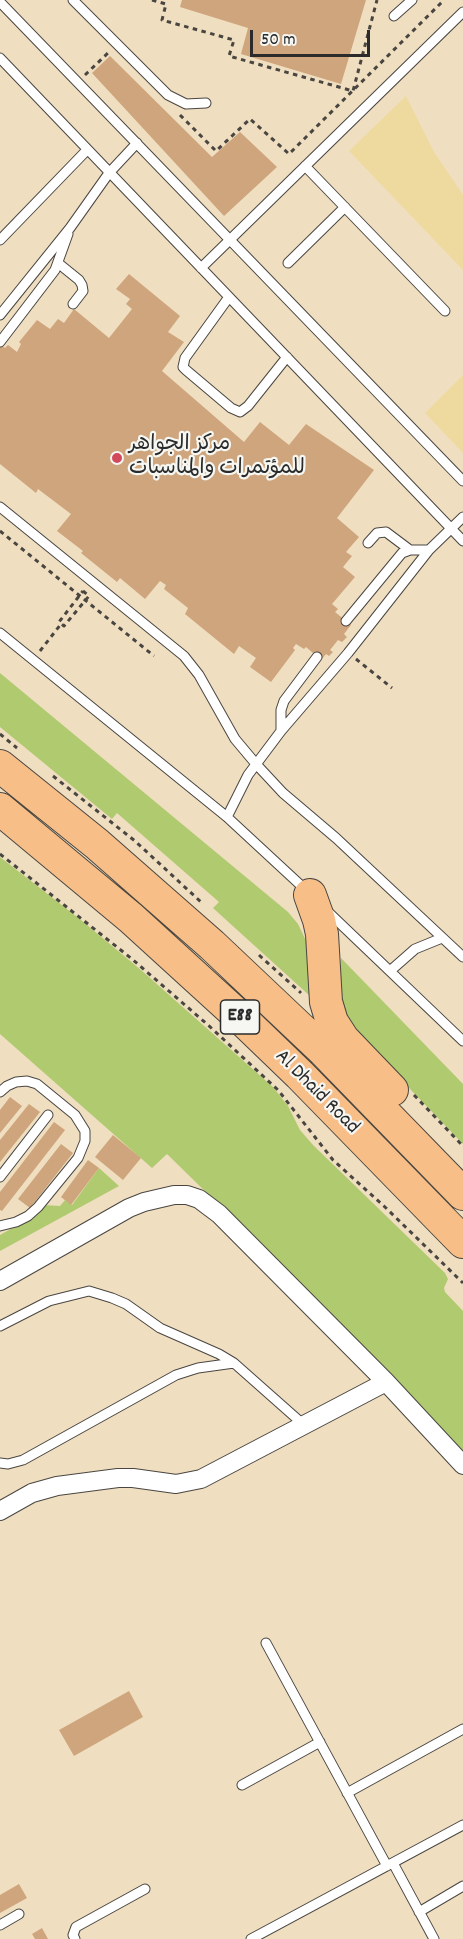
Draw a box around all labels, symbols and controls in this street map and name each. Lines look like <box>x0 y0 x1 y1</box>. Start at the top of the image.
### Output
scale bar <box>253 18 373 56</box>
text: 50 m <box>261 28 296 53</box>
place label: مركز الجواهر للمؤتمرات والمناسبات <box>129 433 305 483</box>
marker: مركز الجواهر للمؤتمرات والمناسبات <box>110 451 124 465</box>
road number: E88 <box>220 1000 260 1034</box>
street label: Al Dhaid Road <box>268 1045 364 1141</box>

